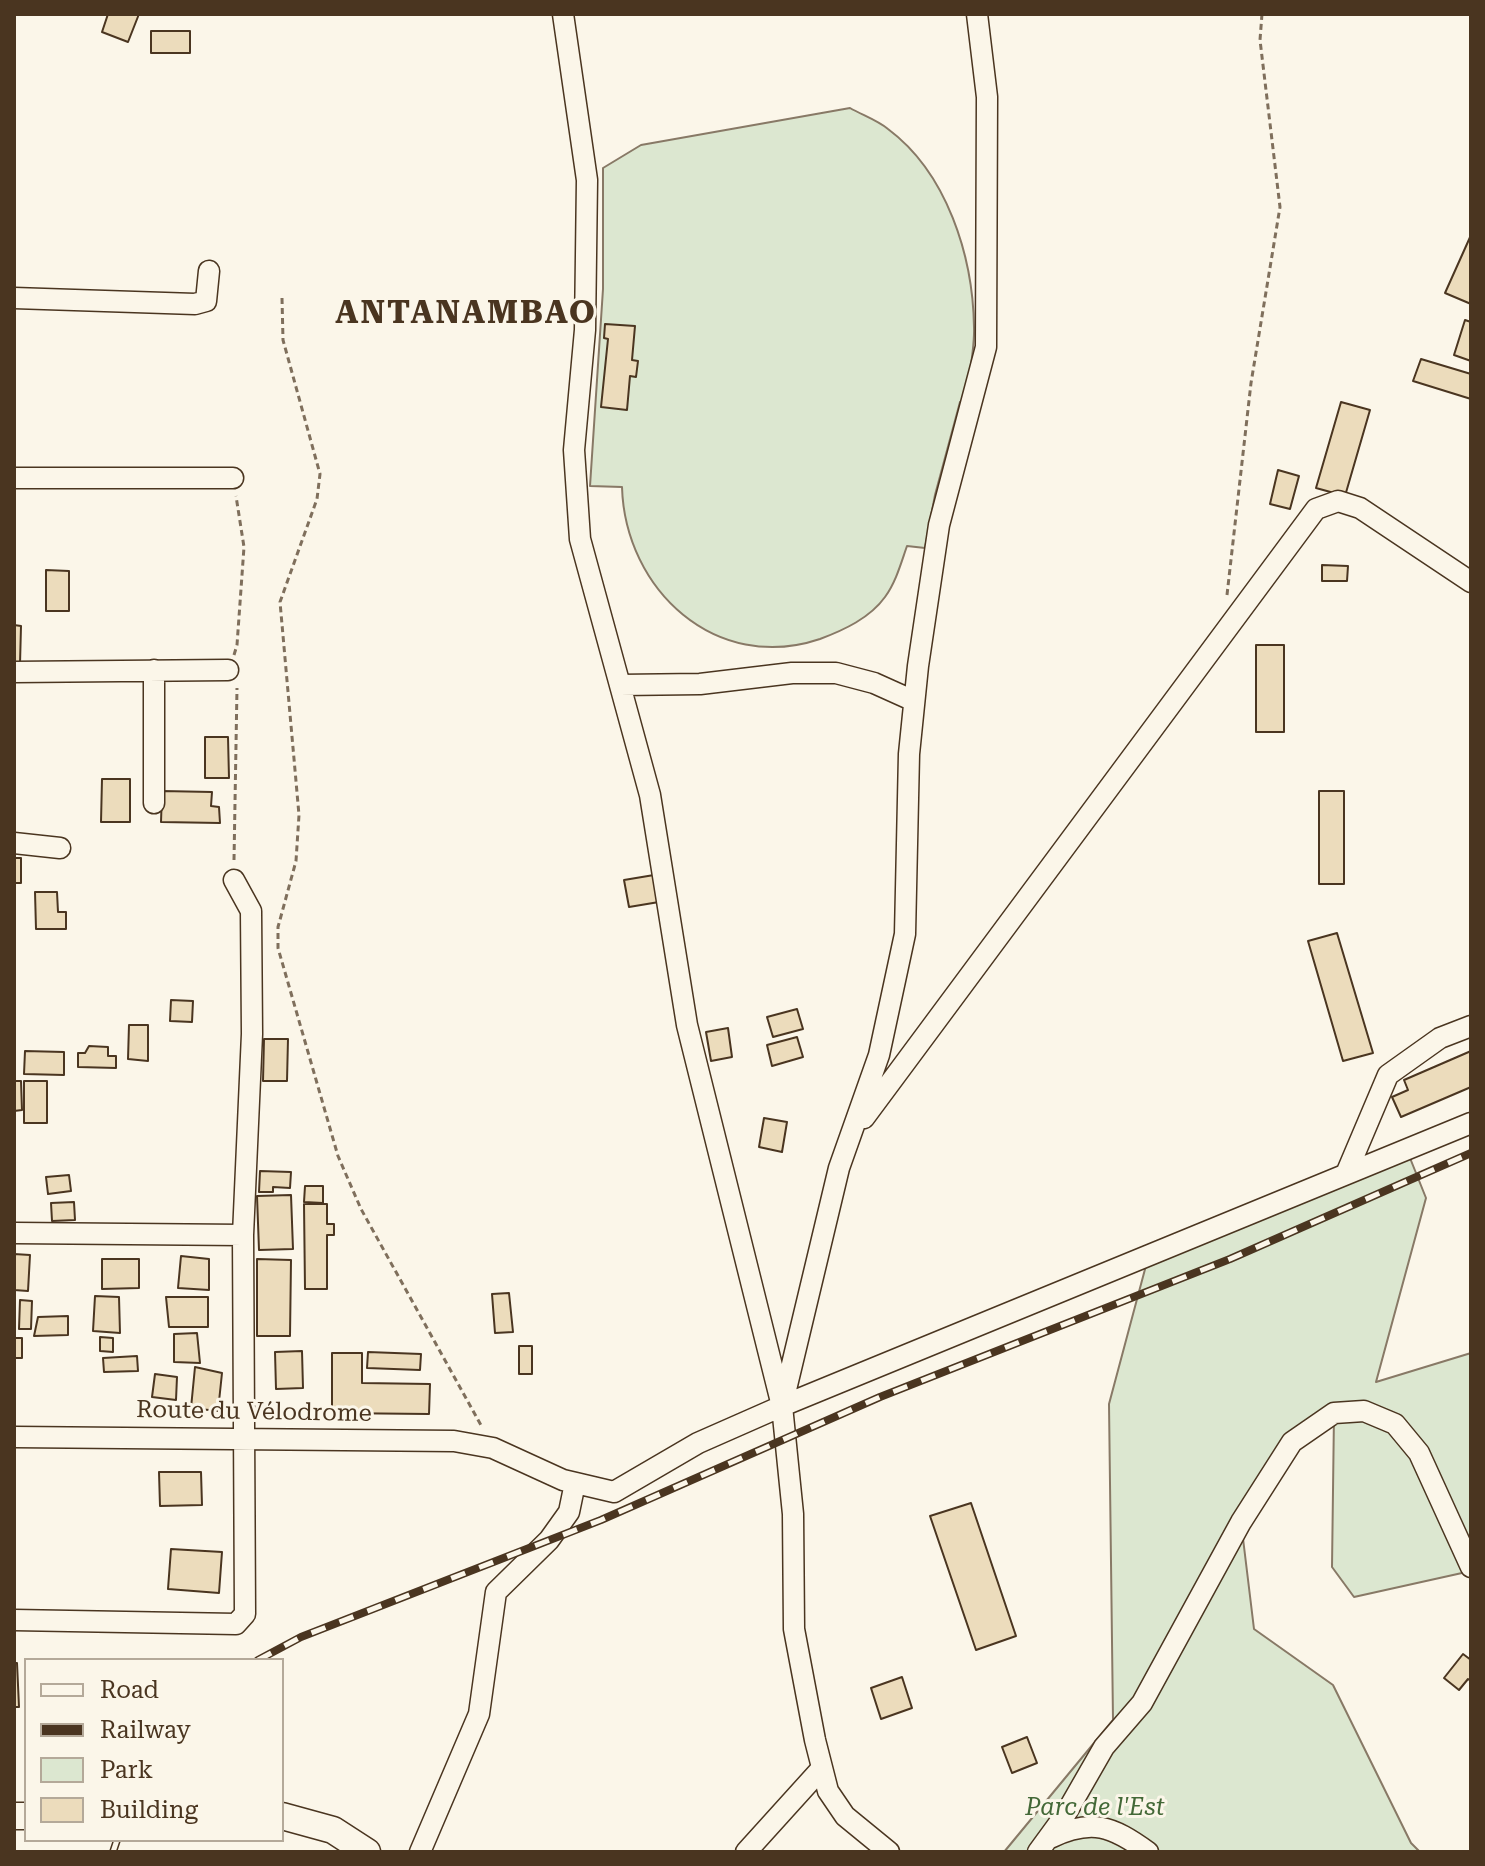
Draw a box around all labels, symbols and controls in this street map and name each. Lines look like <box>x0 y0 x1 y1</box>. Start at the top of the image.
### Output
district label: ANTANAMBAO <box>335 295 597 333</box>
street label: Route du Vélodrome <box>136 1396 372 1428</box>
legend <box>24 1658 284 1842</box>
text: Road <box>100 1676 159 1704</box>
text: Railway <box>100 1716 191 1744</box>
text: Park <box>100 1756 153 1784</box>
park label: Parc de l'Est <box>1025 1794 1165 1822</box>
text: Building <box>100 1796 198 1824</box>

